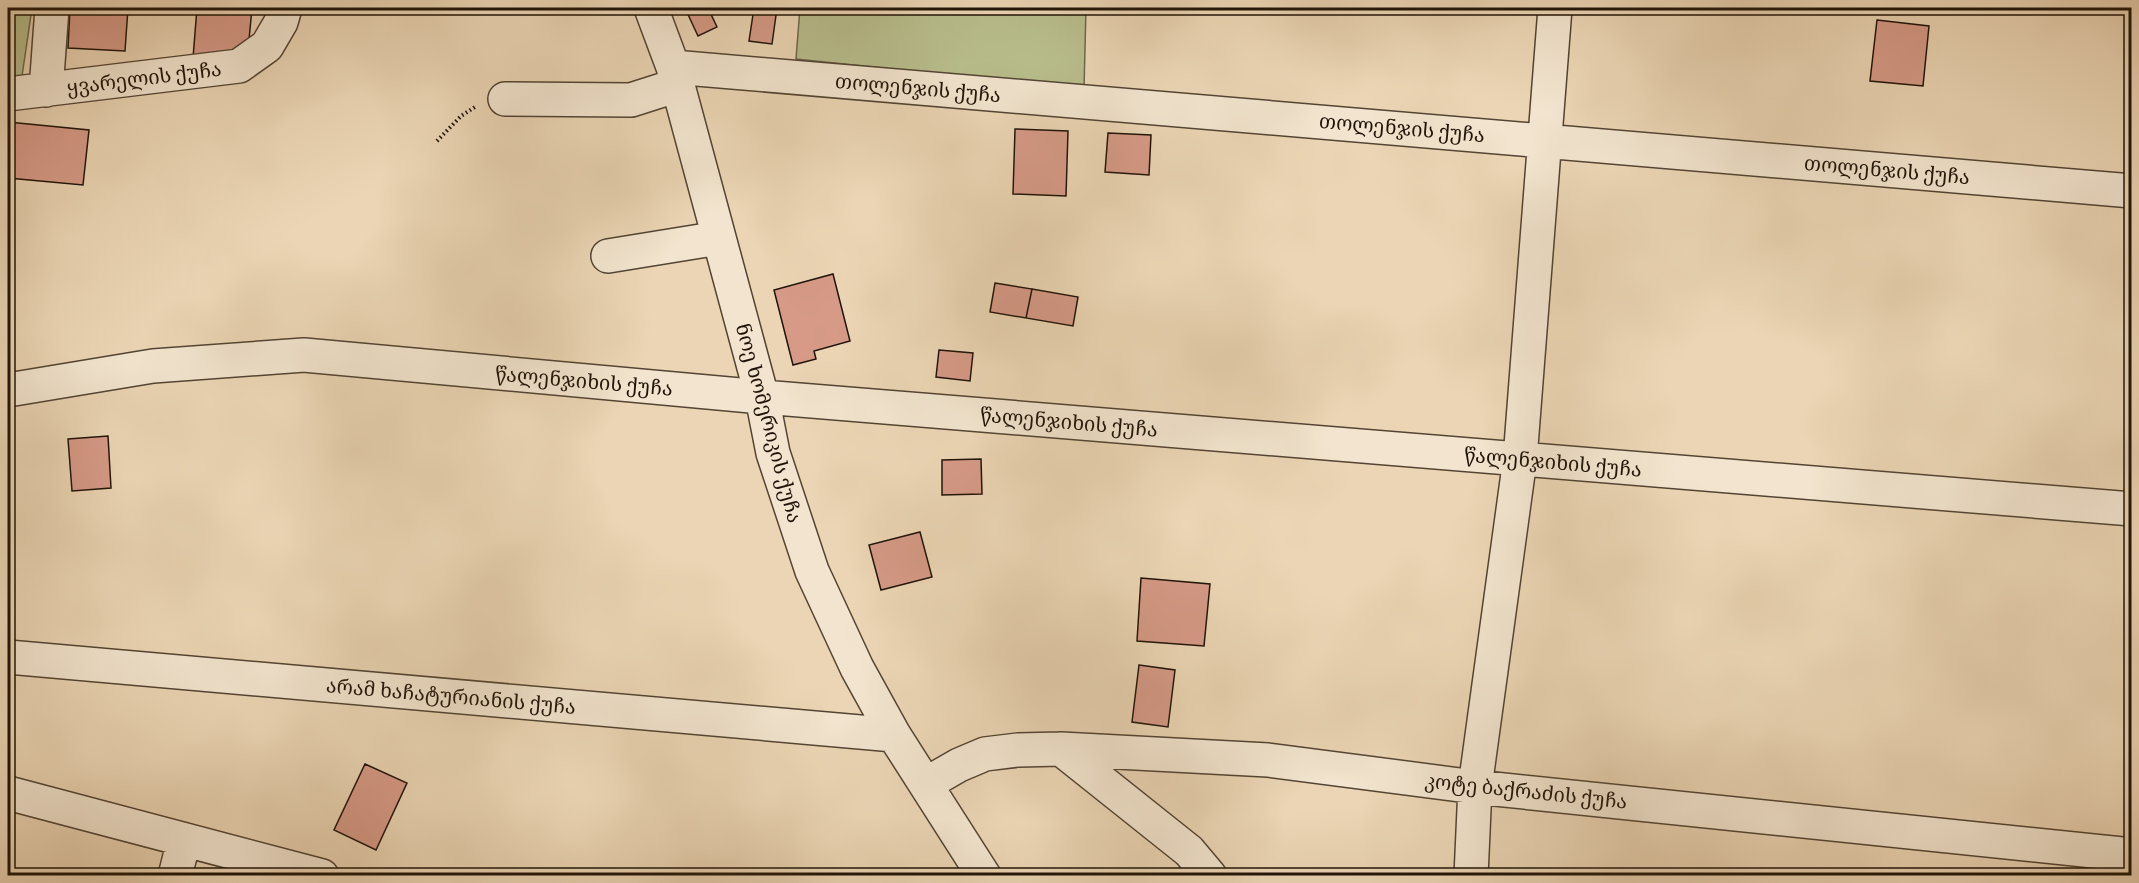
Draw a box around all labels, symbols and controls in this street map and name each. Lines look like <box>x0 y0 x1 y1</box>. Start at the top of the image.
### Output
street label: ყვარელის ქუჩა <box>65 58 223 101</box>
street label: თოლენჯის ქუჩა <box>834 70 1002 109</box>
street label: თოლენჯის ქუჩა <box>1318 110 1486 149</box>
street label: თოლენჯის ქუჩა <box>1803 152 1971 191</box>
street label: ნოე ხომერიკის ქუჩა <box>729 321 806 526</box>
street label: წალენჯიხის ქუჩა <box>494 362 674 403</box>
street label: წალენჯიხის ქუჩა <box>979 403 1159 444</box>
street label: წალენჯიხის ქუჩა <box>1463 443 1643 484</box>
street label: არამ ხაჩატურიანის ქუჩა <box>325 674 577 721</box>
street label: კოტე ბაქრაძის ქუჩა <box>1423 769 1628 816</box>

